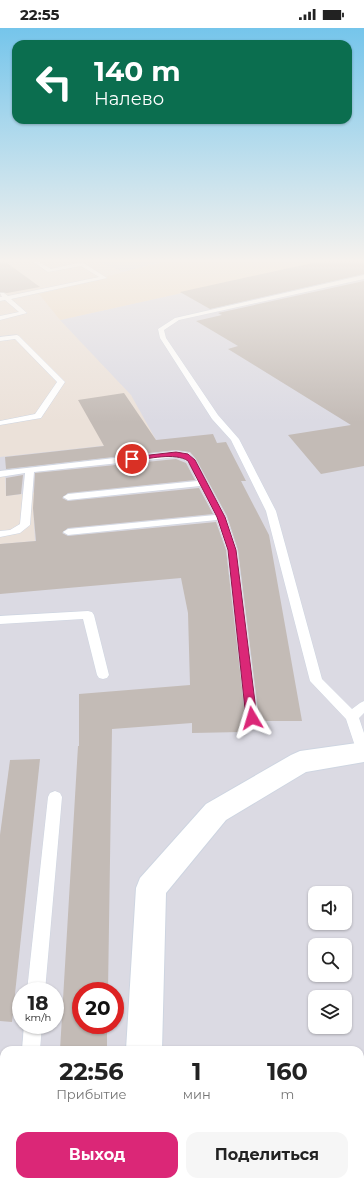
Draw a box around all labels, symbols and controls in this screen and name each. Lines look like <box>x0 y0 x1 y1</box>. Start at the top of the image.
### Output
text: 22:55 <box>20 5 59 24</box>
text: 140 m <box>94 54 181 88</box>
icon: left <box>28 56 80 108</box>
text: Налево <box>94 88 164 110</box>
pin <box>115 442 149 476</box>
icon: arrive <box>121 448 143 470</box>
position arrow <box>231 697 273 739</box>
map controls <box>308 886 352 1034</box>
button: sound <box>308 886 352 930</box>
button: search <box>308 938 352 982</box>
speed limit sign: 20 <box>72 982 124 1034</box>
button: layers <box>308 990 352 1034</box>
text: 18 <box>27 991 49 1015</box>
text: km/h <box>25 1011 51 1024</box>
text: 22:56 <box>59 1057 123 1086</box>
text: 1 <box>192 1057 201 1086</box>
text: 160 <box>267 1057 308 1086</box>
text: Прибытие <box>56 1086 127 1102</box>
text: мин <box>183 1086 211 1102</box>
text: m <box>280 1086 294 1102</box>
button: Выход <box>16 1132 178 1178</box>
button: Поделиться <box>186 1132 348 1178</box>

